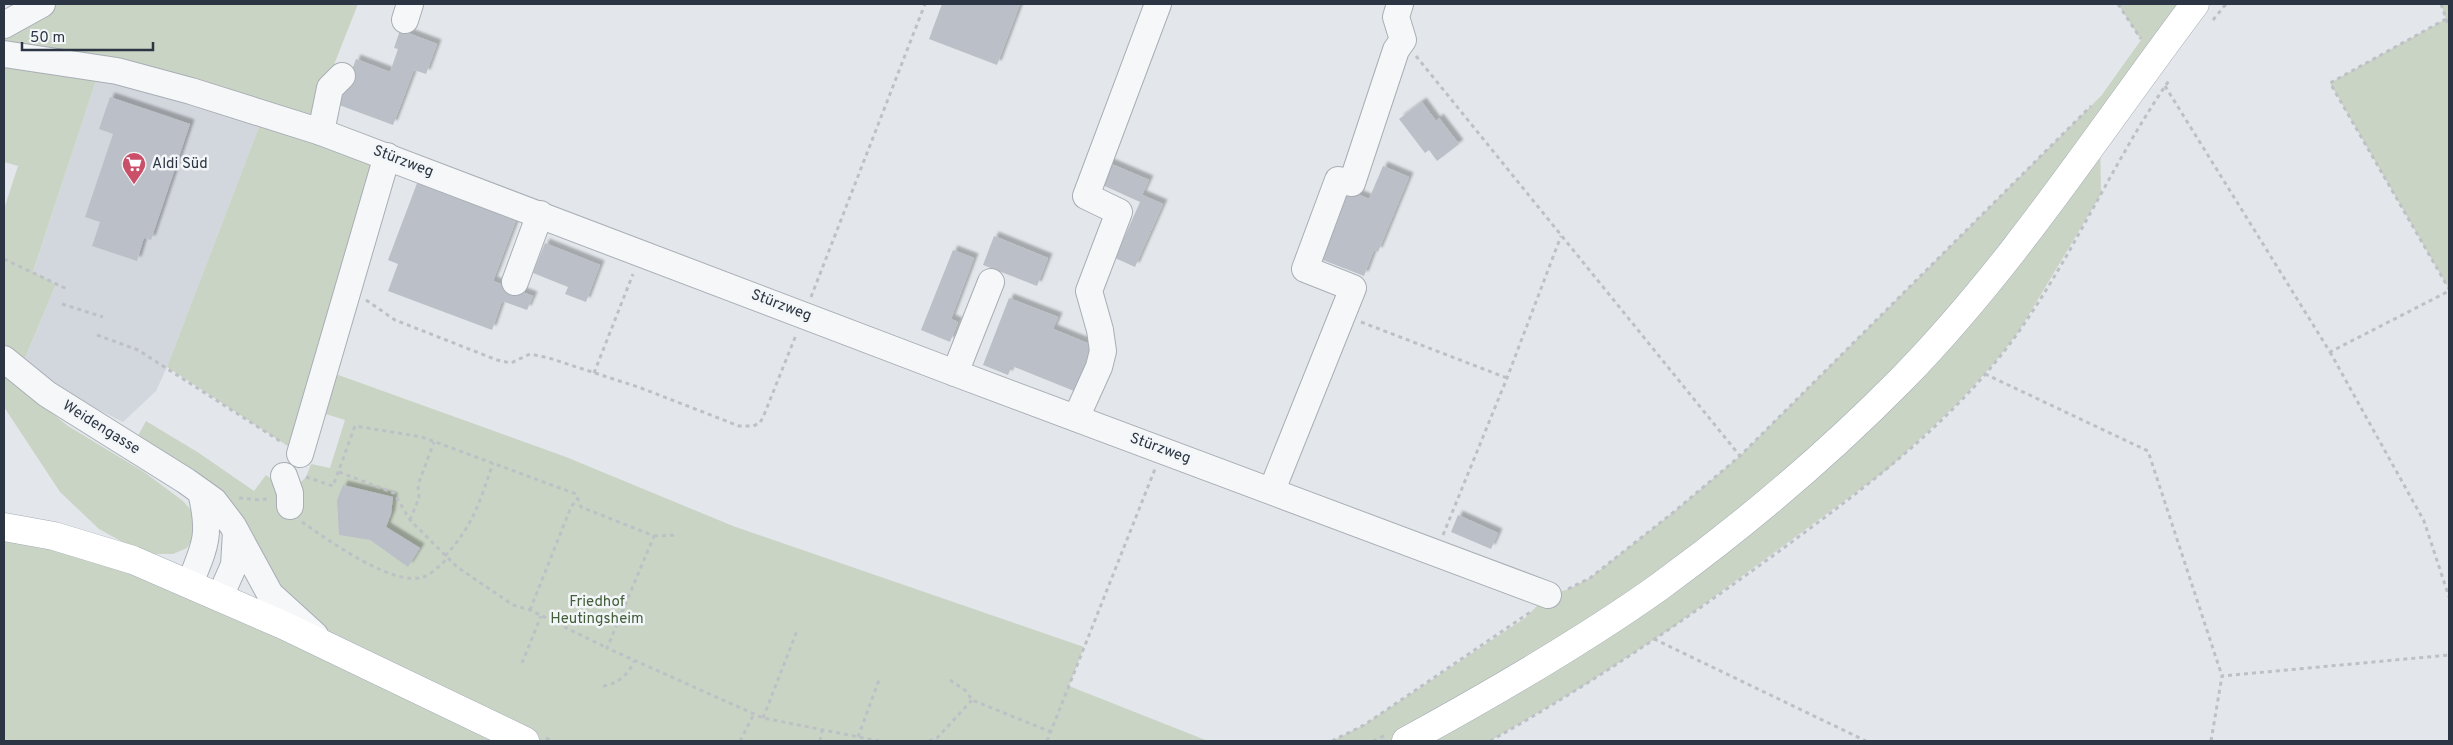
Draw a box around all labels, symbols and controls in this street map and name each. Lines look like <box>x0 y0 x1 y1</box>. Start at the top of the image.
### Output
scale bar <box>22 20 154 52</box>
text: 50 m <box>30 29 65 48</box>
street label: Stürzweg <box>370 142 436 182</box>
supermarket icon: Aldi Süd <box>121 151 147 185</box>
place label: Aldi Süd <box>152 155 208 174</box>
street label: Stürzweg <box>748 286 814 326</box>
street label: Weidengasse <box>59 397 143 459</box>
street label: Stürzweg <box>1127 429 1193 469</box>
park label: Friedhof Heutingsheim <box>550 593 644 629</box>

